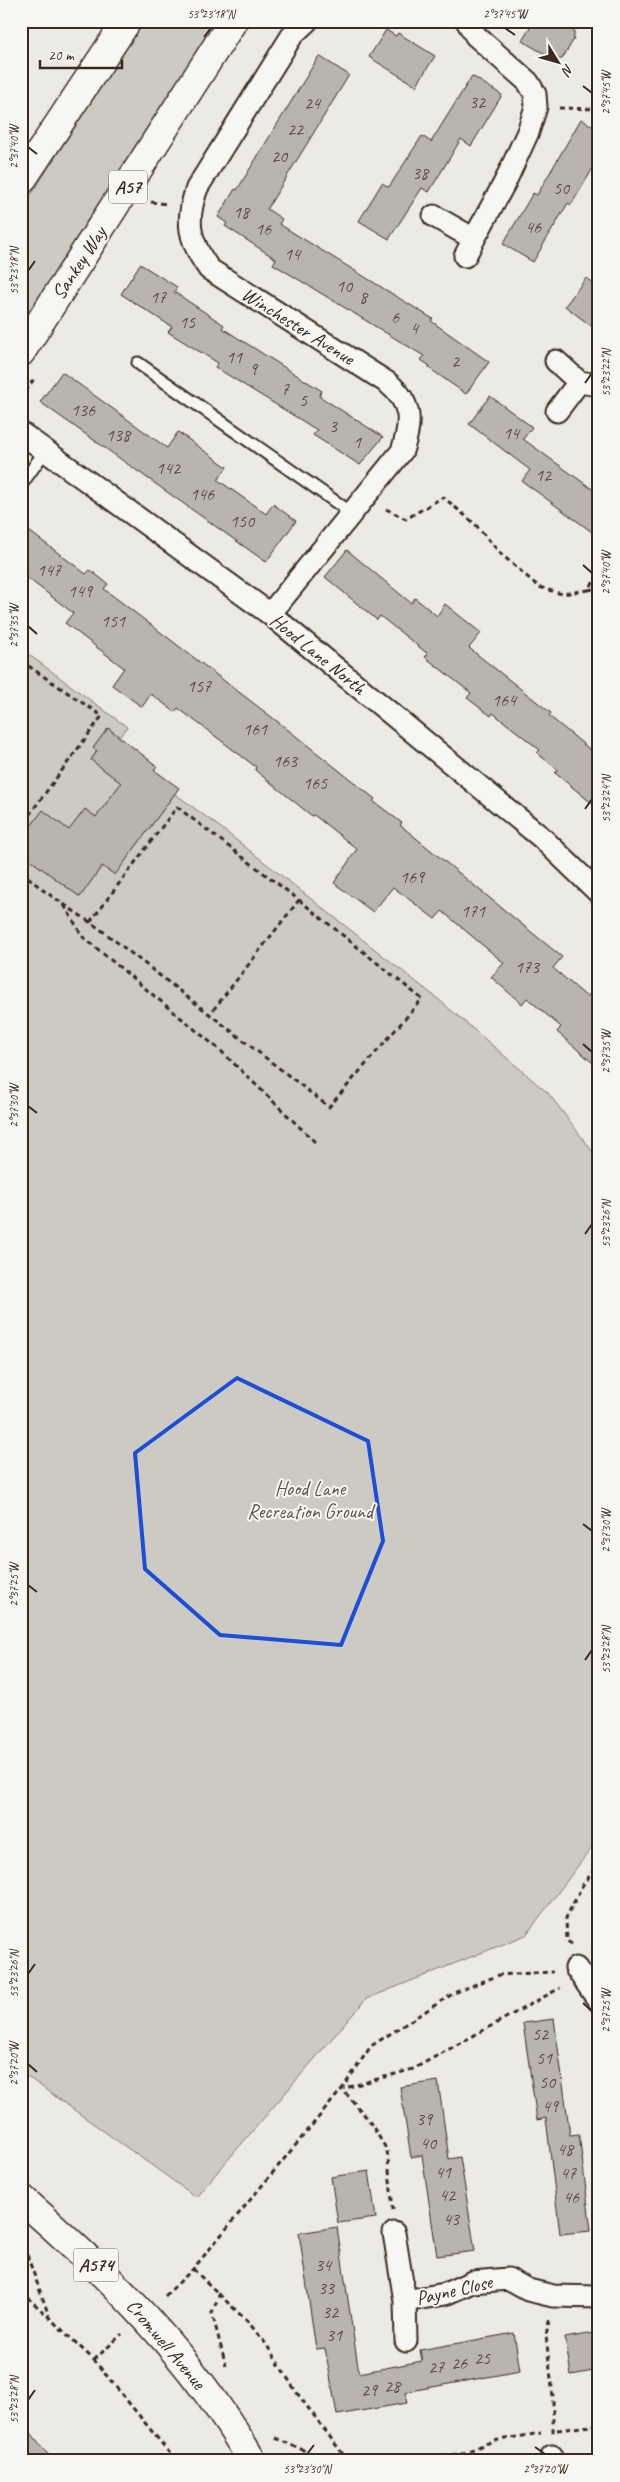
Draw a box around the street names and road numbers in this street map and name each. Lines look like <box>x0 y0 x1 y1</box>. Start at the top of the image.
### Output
road number: A57 <box>109 170 147 203</box>
street label: Sankey Way <box>46 220 113 304</box>
street label: Winchester Avenue <box>237 281 360 371</box>
street label: Hood Lane North <box>265 608 372 701</box>
road number: A574 <box>74 2248 118 2282</box>
street label: Payne Close <box>413 2269 496 2311</box>
street label: Cromwell Avenue <box>121 2294 212 2395</box>

